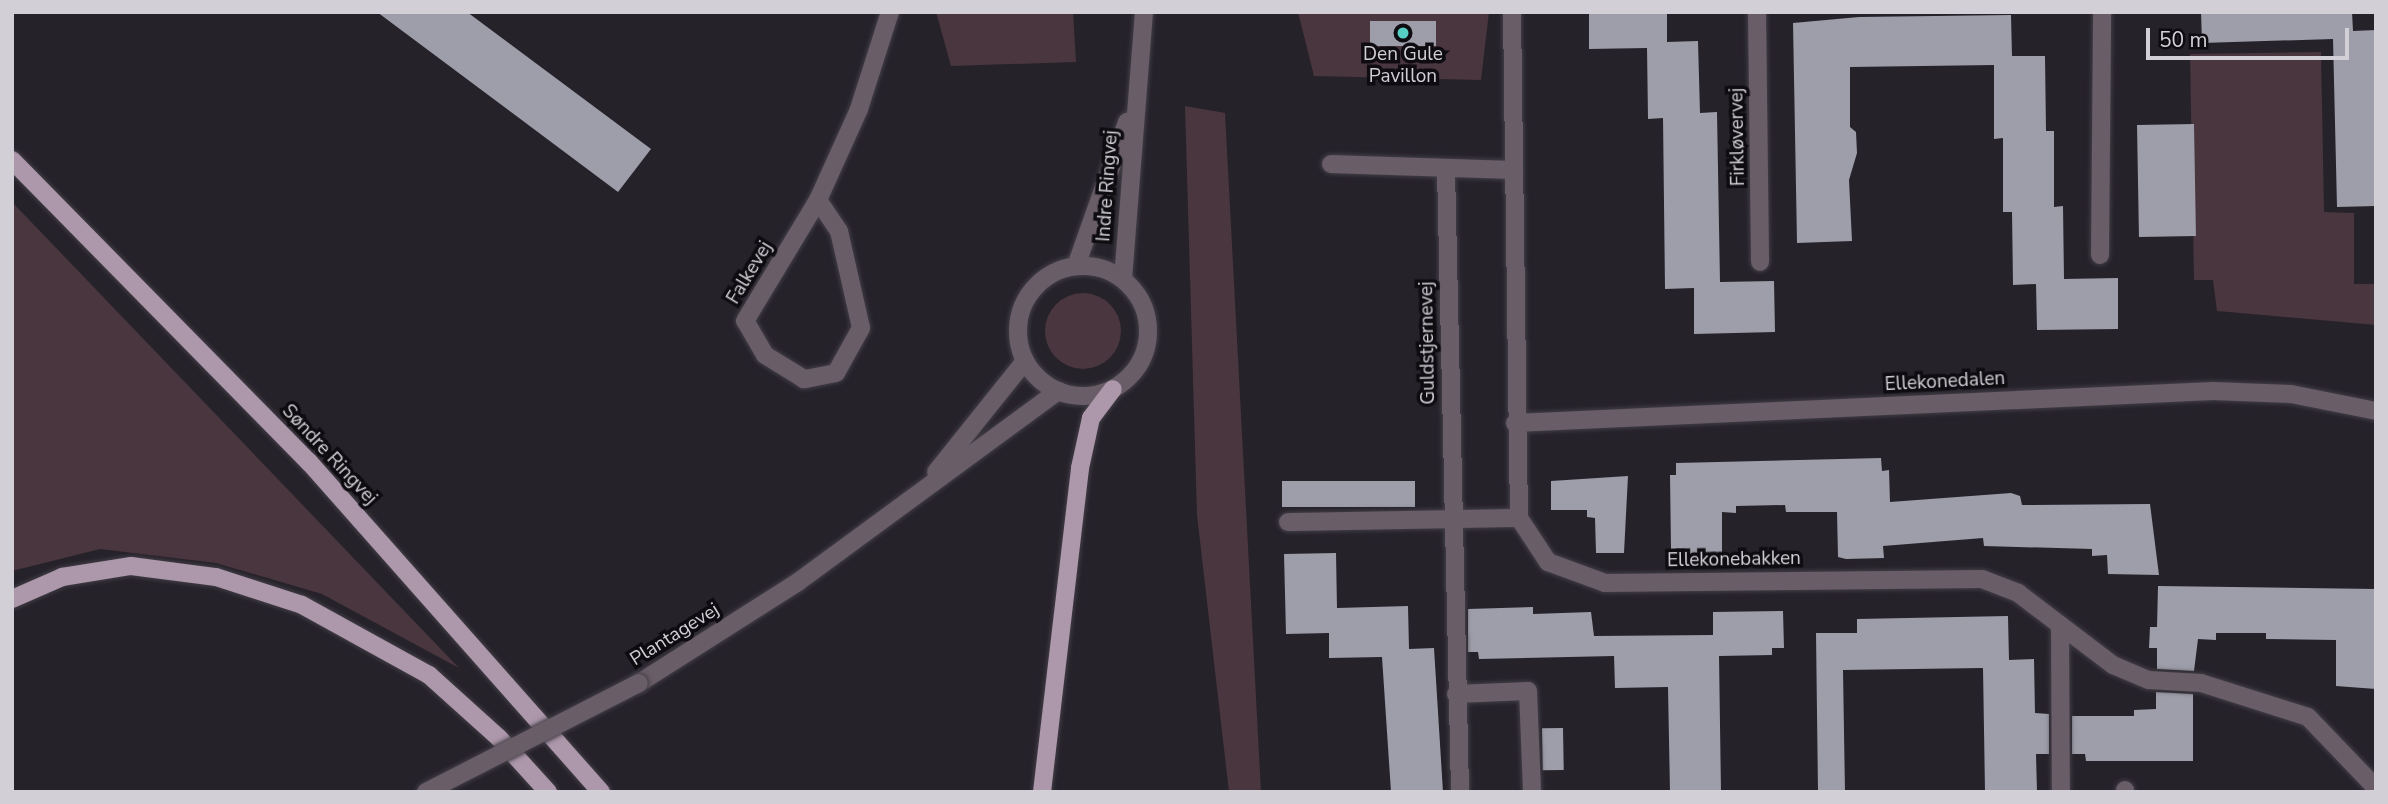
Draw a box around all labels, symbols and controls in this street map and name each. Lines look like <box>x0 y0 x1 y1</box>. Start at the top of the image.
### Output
scale bar <box>2150 14 2353 58</box>
marker: Den Gule Pavillon <box>1395 25 1411 41</box>
text: 50 m <box>2159 26 2208 54</box>
place label: Den Gule Pavillon <box>1363 44 1443 88</box>
street label: Firkløvervej <box>1726 88 1750 186</box>
street label: Indre Ringvej <box>1093 129 1123 243</box>
street label: Falkevej <box>722 237 778 309</box>
street label: Guldstjernevej <box>1416 281 1440 405</box>
street label: Ellekonedalen <box>1884 367 2006 397</box>
street label: Søndre Ringvej <box>277 400 381 510</box>
street label: Ellekonebakken <box>1667 547 1801 573</box>
street label: Plantagevej <box>626 599 724 671</box>

